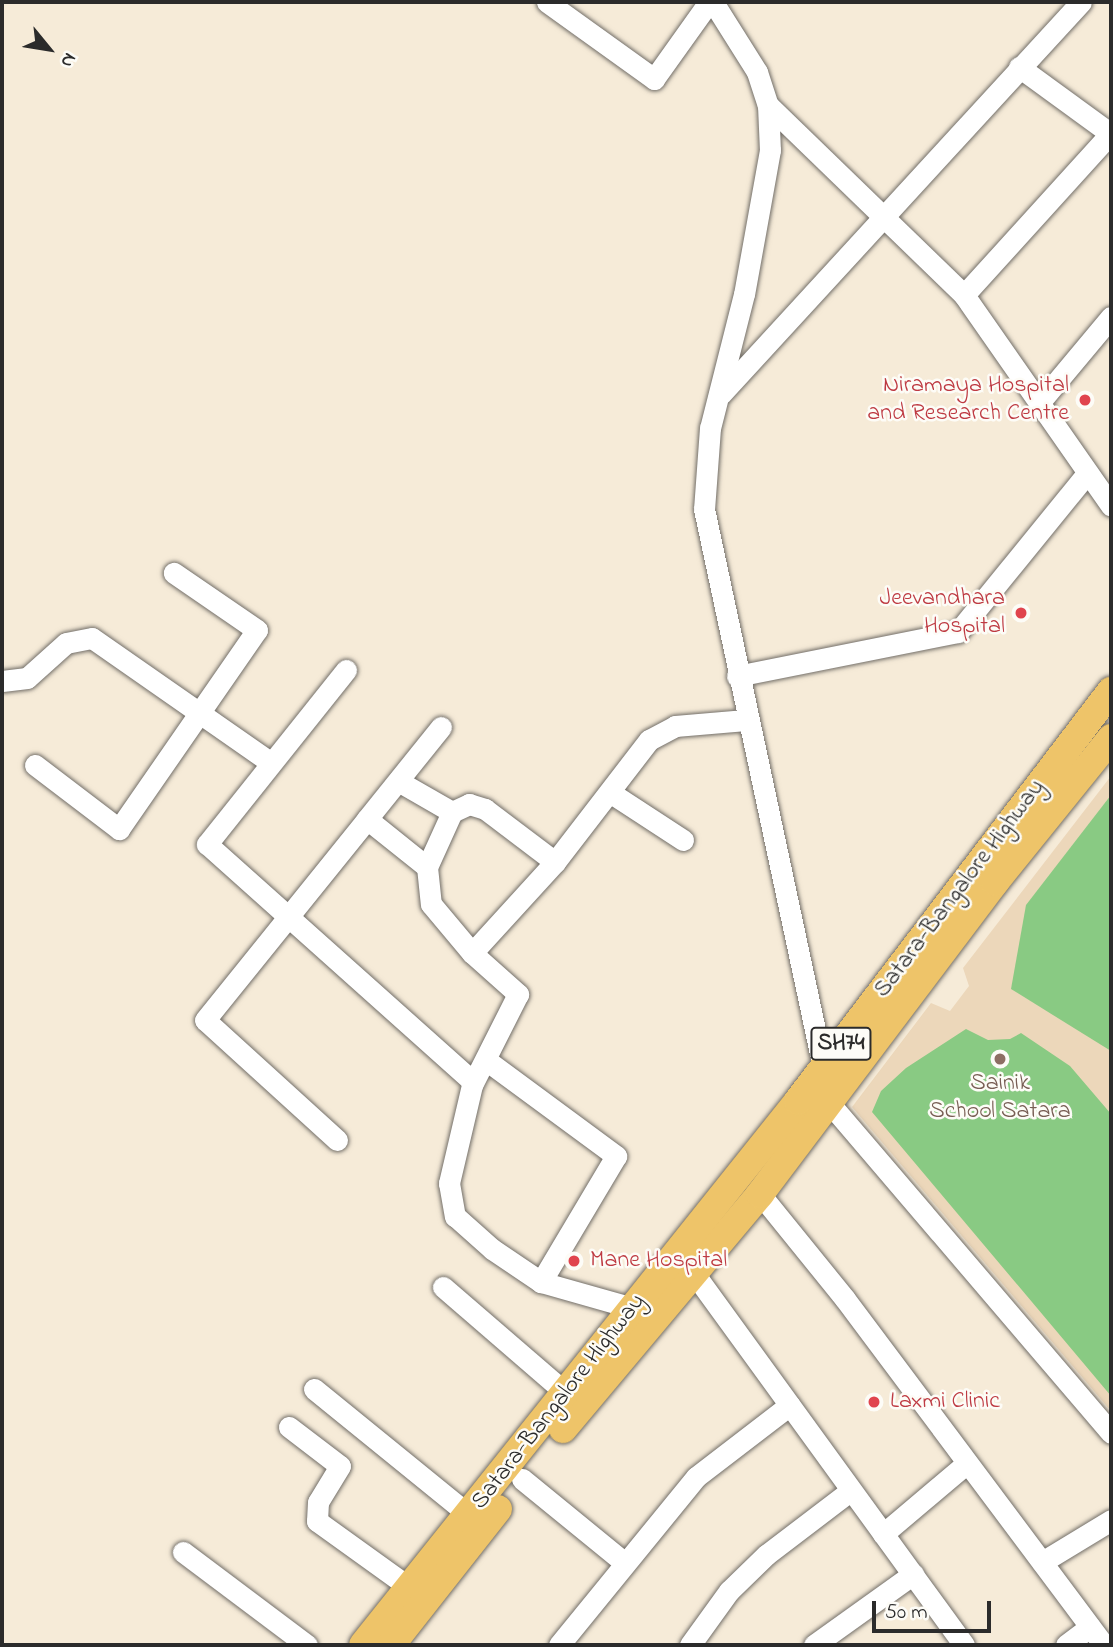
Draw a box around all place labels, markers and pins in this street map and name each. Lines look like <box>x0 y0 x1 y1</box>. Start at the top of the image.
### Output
place label: Niramaya Hospital and Research Centre <box>867 372 1069 428</box>
marker: Niramaya Hospital and Research Centre <box>1075 390 1095 410</box>
place label: Jeevandhara Hospital <box>879 585 1005 641</box>
marker: Jeevandhara Hospital <box>1011 603 1031 623</box>
marker: Sainik School Satara <box>992 1051 1008 1067</box>
place label: Sainik School Satara <box>929 1070 1071 1126</box>
place label: Mane Hospital <box>590 1247 727 1275</box>
marker: Mane Hospital <box>564 1251 584 1271</box>
place label: Laxmi Clinic <box>890 1388 1000 1416</box>
marker: Laxmi Clinic <box>864 1392 884 1412</box>

